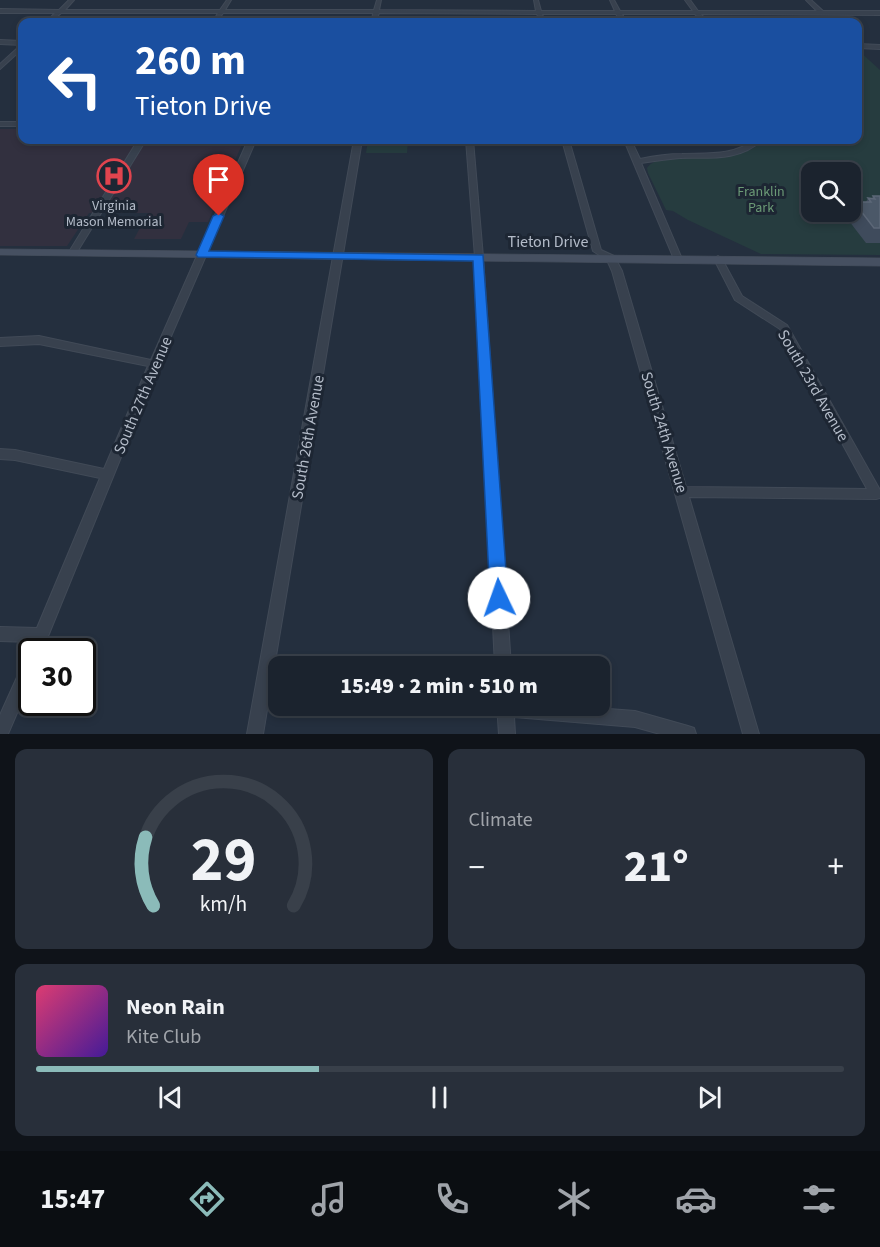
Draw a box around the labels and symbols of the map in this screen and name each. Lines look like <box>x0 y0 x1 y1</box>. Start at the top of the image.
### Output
pin <box>193 154 244 216</box>
hospital icon: Virginia Mason Memorial <box>96 158 132 194</box>
park label: Franklin Park <box>737 182 785 218</box>
place label: Virginia Mason Memorial <box>66 196 163 232</box>
street label: Tieton Drive <box>508 231 588 253</box>
street label: South 23rd Avenue <box>772 325 854 446</box>
street label: South 27th Avenue <box>108 333 178 458</box>
street label: South 24th Avenue <box>635 369 693 496</box>
street label: South 26th Avenue <box>286 373 330 501</box>
position arrow <box>467 566 531 630</box>
speed limit sign: 30 <box>18 638 96 716</box>

